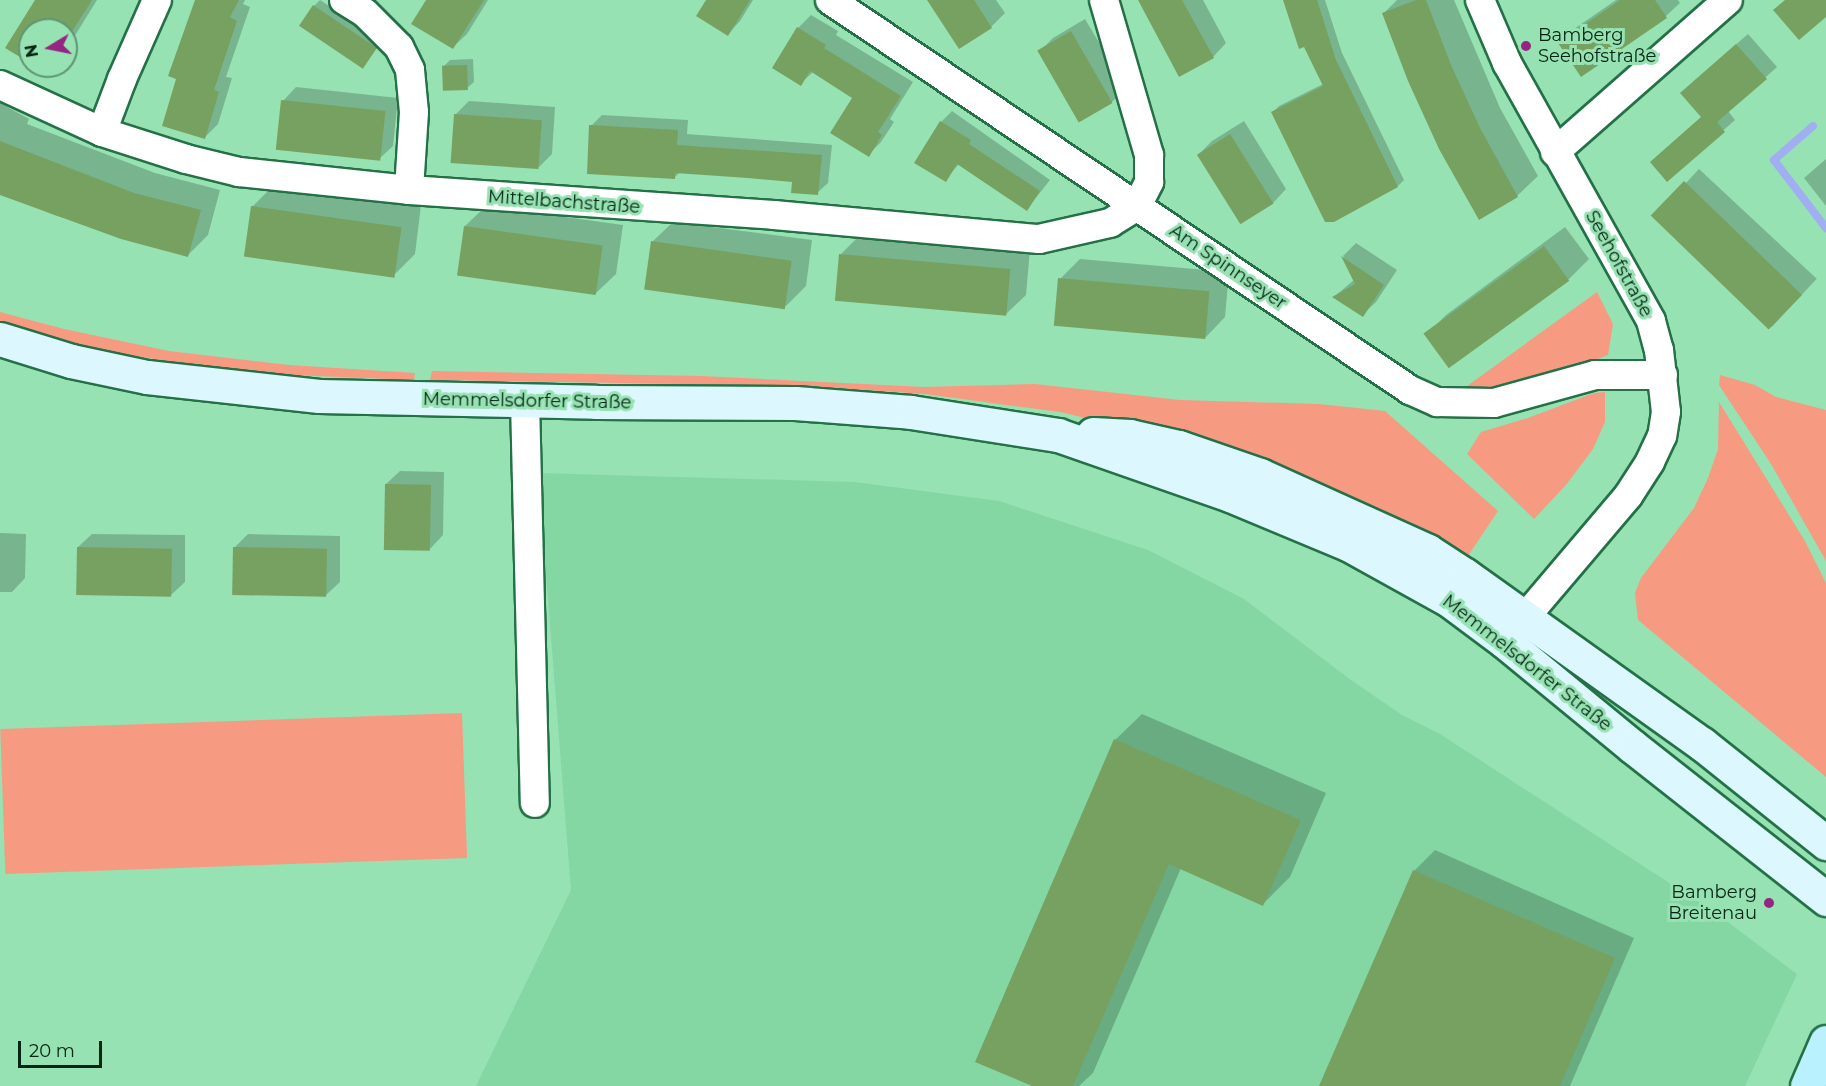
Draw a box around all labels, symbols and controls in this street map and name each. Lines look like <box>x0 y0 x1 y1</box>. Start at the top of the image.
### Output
north arrow <box>18 18 78 78</box>
place label: Bamberg Seehofstraße <box>1538 25 1656 68</box>
marker: Bamberg Seehofstraße <box>1519 39 1533 53</box>
text: N <box>21 43 42 59</box>
street label: Mittelbachstraße <box>487 186 641 218</box>
street label: Seehofstraße <box>1581 207 1657 321</box>
street label: Am Spinnseyer <box>1165 220 1291 314</box>
street label: Memmelsdorfer Straße <box>423 388 631 414</box>
street label: Memmelsdorfer Straße <box>1438 590 1616 736</box>
place label: Bamberg Breitenau <box>1668 882 1757 924</box>
marker: Bamberg Breitenau <box>1762 896 1776 910</box>
scale bar <box>21 1029 105 1067</box>
text: 20 m <box>29 1040 75 1062</box>

